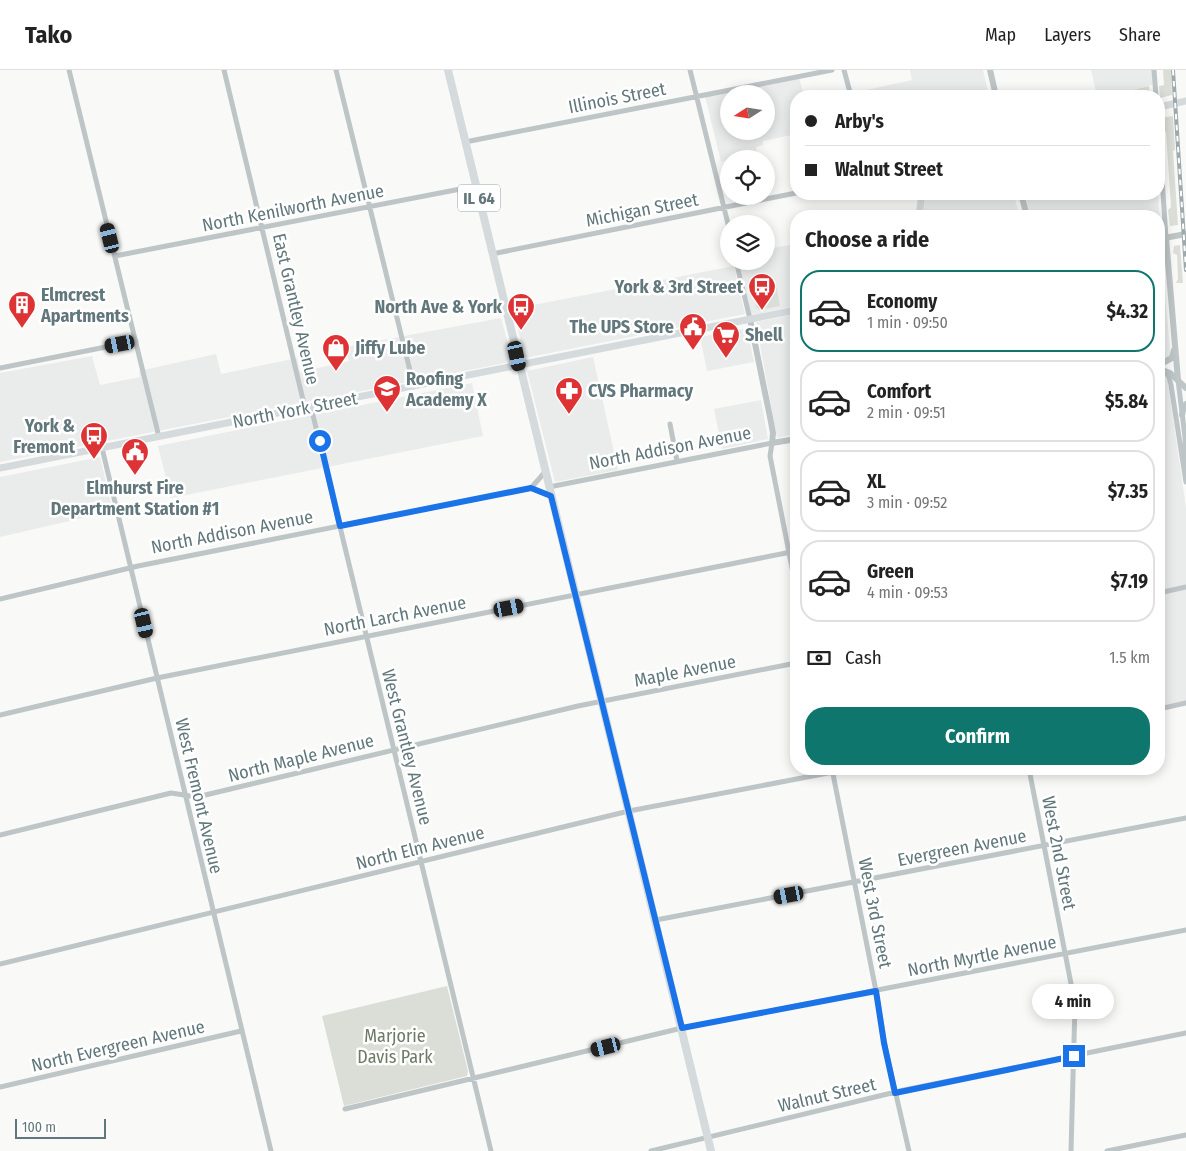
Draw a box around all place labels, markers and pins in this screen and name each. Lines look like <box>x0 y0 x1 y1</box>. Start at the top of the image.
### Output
bus stop icon: York & 3rd Street <box>747 272 777 311</box>
place label: York & 3rd Street <box>614 276 744 298</box>
place label: Elmcrest Apartments <box>40 284 129 327</box>
building icon: Elmcrest Apartments <box>7 290 37 329</box>
bus stop icon: North Ave & York <box>506 292 536 331</box>
place label: North Ave & York <box>374 296 503 318</box>
public building icon: The UPS Store <box>678 312 708 351</box>
place label: The UPS Store <box>570 316 674 338</box>
supermarket icon: Shell <box>711 320 741 359</box>
place label: Shell <box>745 324 783 346</box>
shop icon: Jiffy Lube <box>321 333 351 372</box>
place label: Jiffy Lube <box>354 337 425 359</box>
place label: Roofing Academy X <box>405 368 487 411</box>
school or university icon: Roofing Academy X <box>372 374 402 413</box>
pharmacy icon: CVS Pharmacy <box>554 376 584 415</box>
place label: CVS Pharmacy <box>588 380 694 402</box>
place label: York & Fremont <box>13 415 76 458</box>
bus stop icon: York & Fremont <box>79 421 109 460</box>
public building icon: Elmhurst Fire Department Station #1 <box>120 437 150 476</box>
place label: Elmhurst Fire Department Station #1 <box>51 477 219 520</box>

